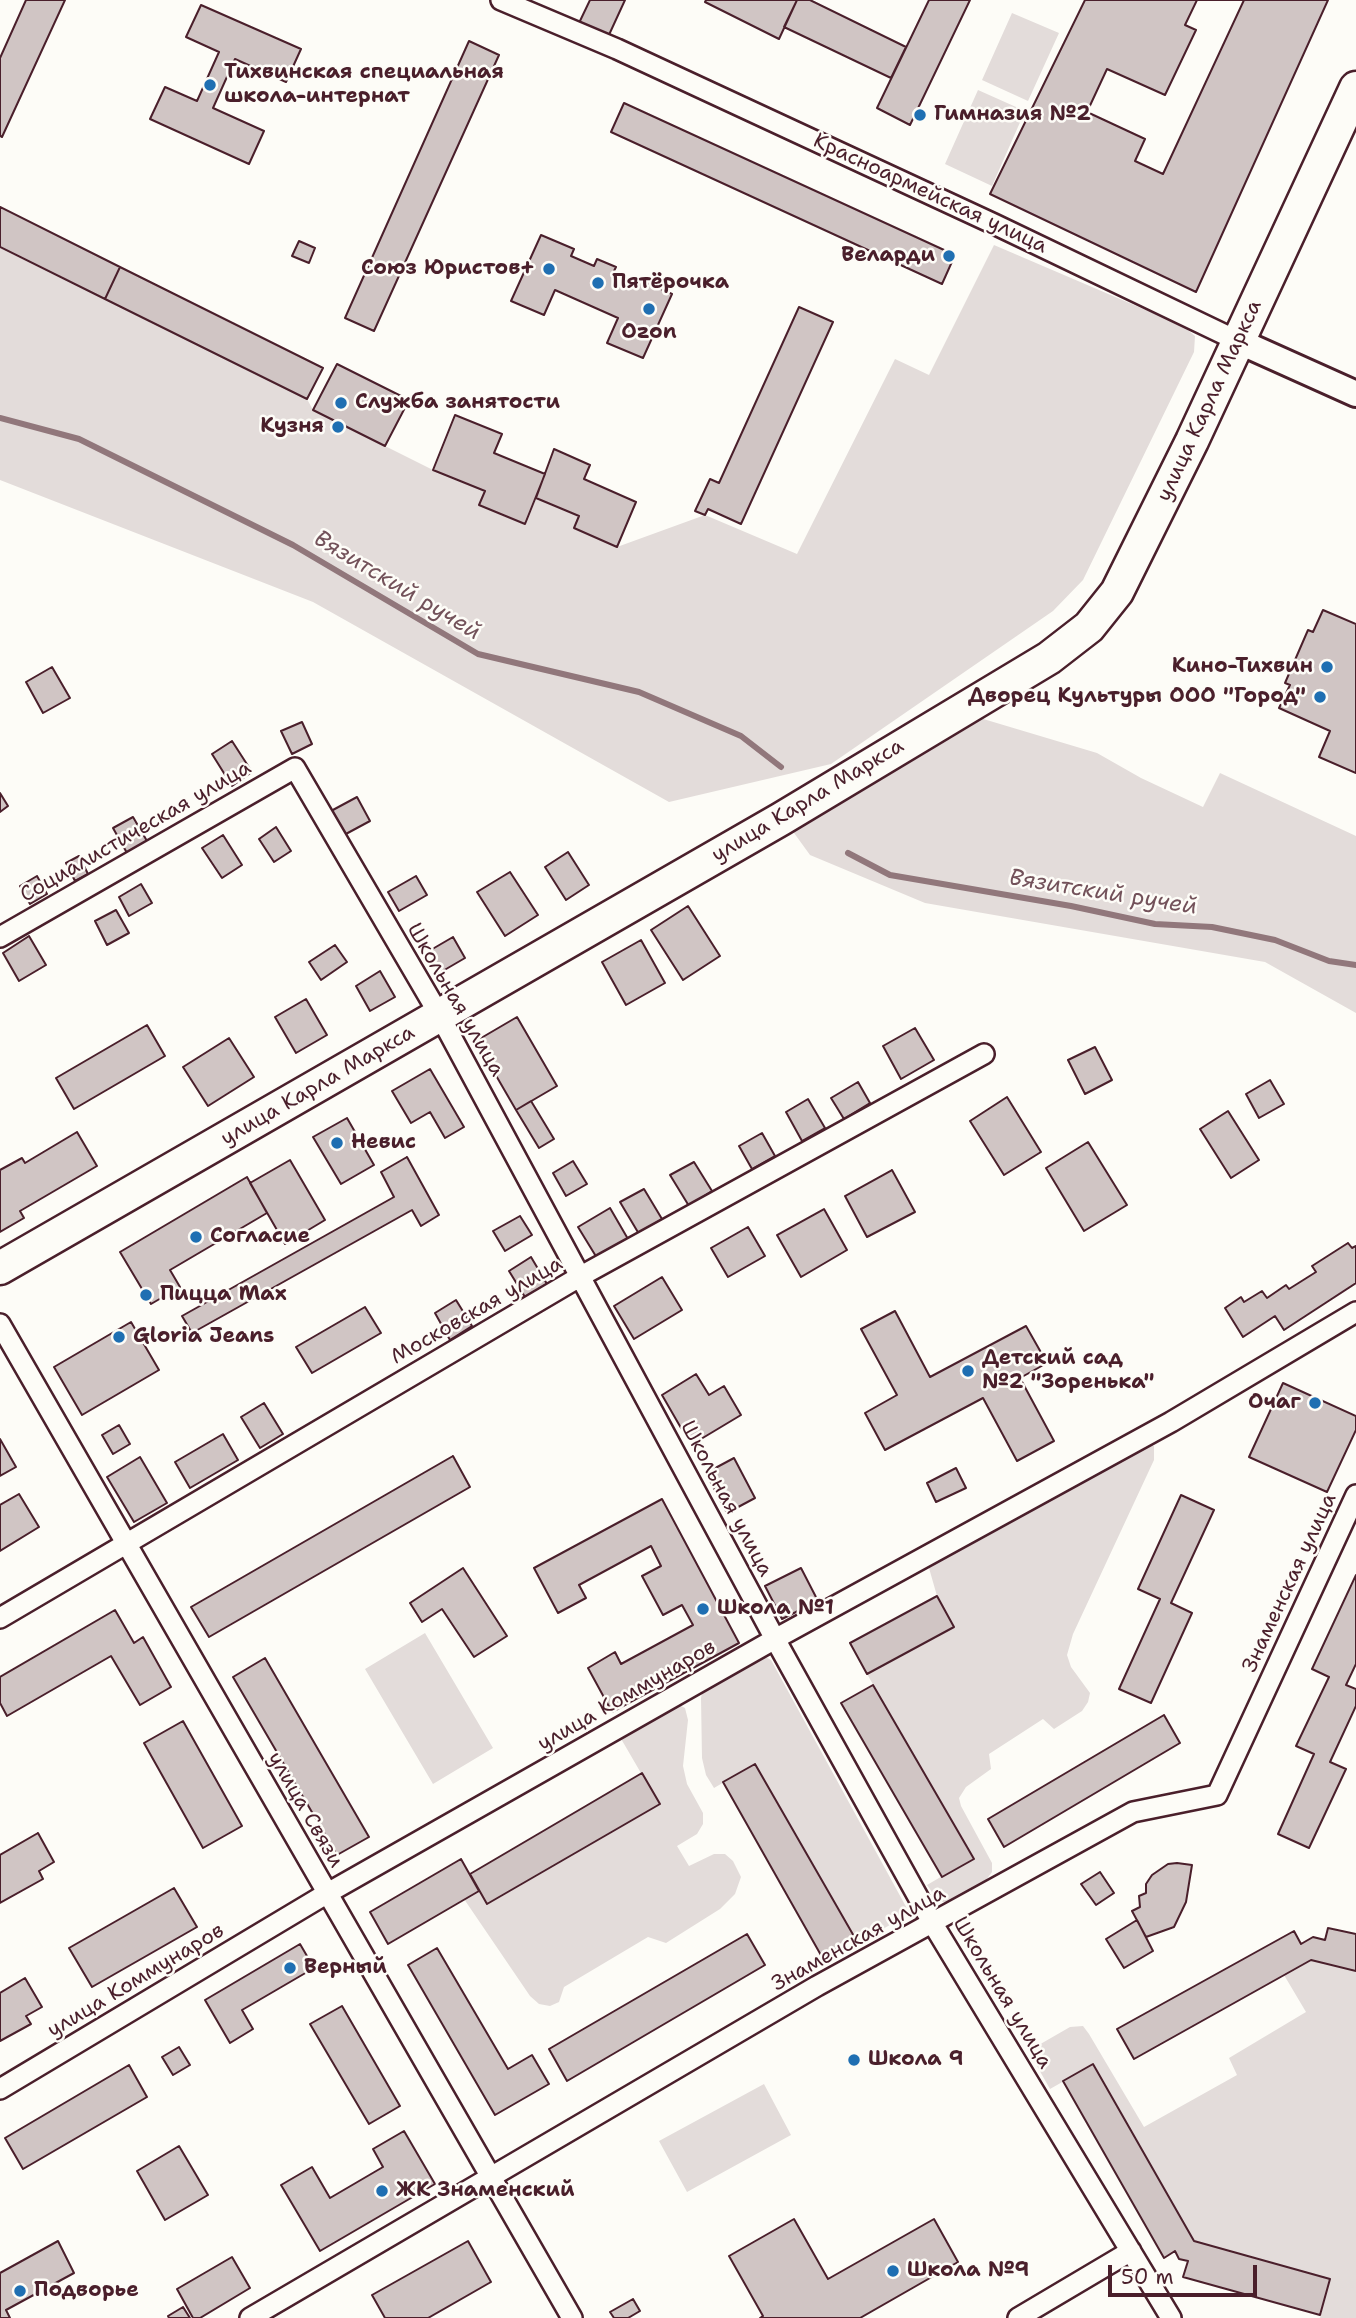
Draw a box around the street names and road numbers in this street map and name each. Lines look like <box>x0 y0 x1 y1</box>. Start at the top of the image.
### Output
street label: Красноармейская улица <box>809 129 1051 259</box>
street label: улица Карла Маркса <box>1152 296 1268 506</box>
street label: улица Карла Маркса <box>707 734 909 868</box>
street label: Социалистическая улица <box>16 755 256 909</box>
street label: Школьная улица <box>401 919 509 1081</box>
street label: улица Карла Маркса <box>217 1020 419 1152</box>
street label: Московская улица <box>387 1252 567 1370</box>
street label: Школьная улица <box>674 1417 778 1581</box>
street label: Знаменская улица <box>1237 1490 1343 1676</box>
street label: улица Коммунаров <box>533 1635 721 1757</box>
street label: улица Связи <box>262 1748 348 1872</box>
street label: Знаменская улица <box>768 1881 950 1997</box>
street label: Школьная улица <box>947 1912 1057 2074</box>
street label: улица Коммунаров <box>43 1918 229 2044</box>

